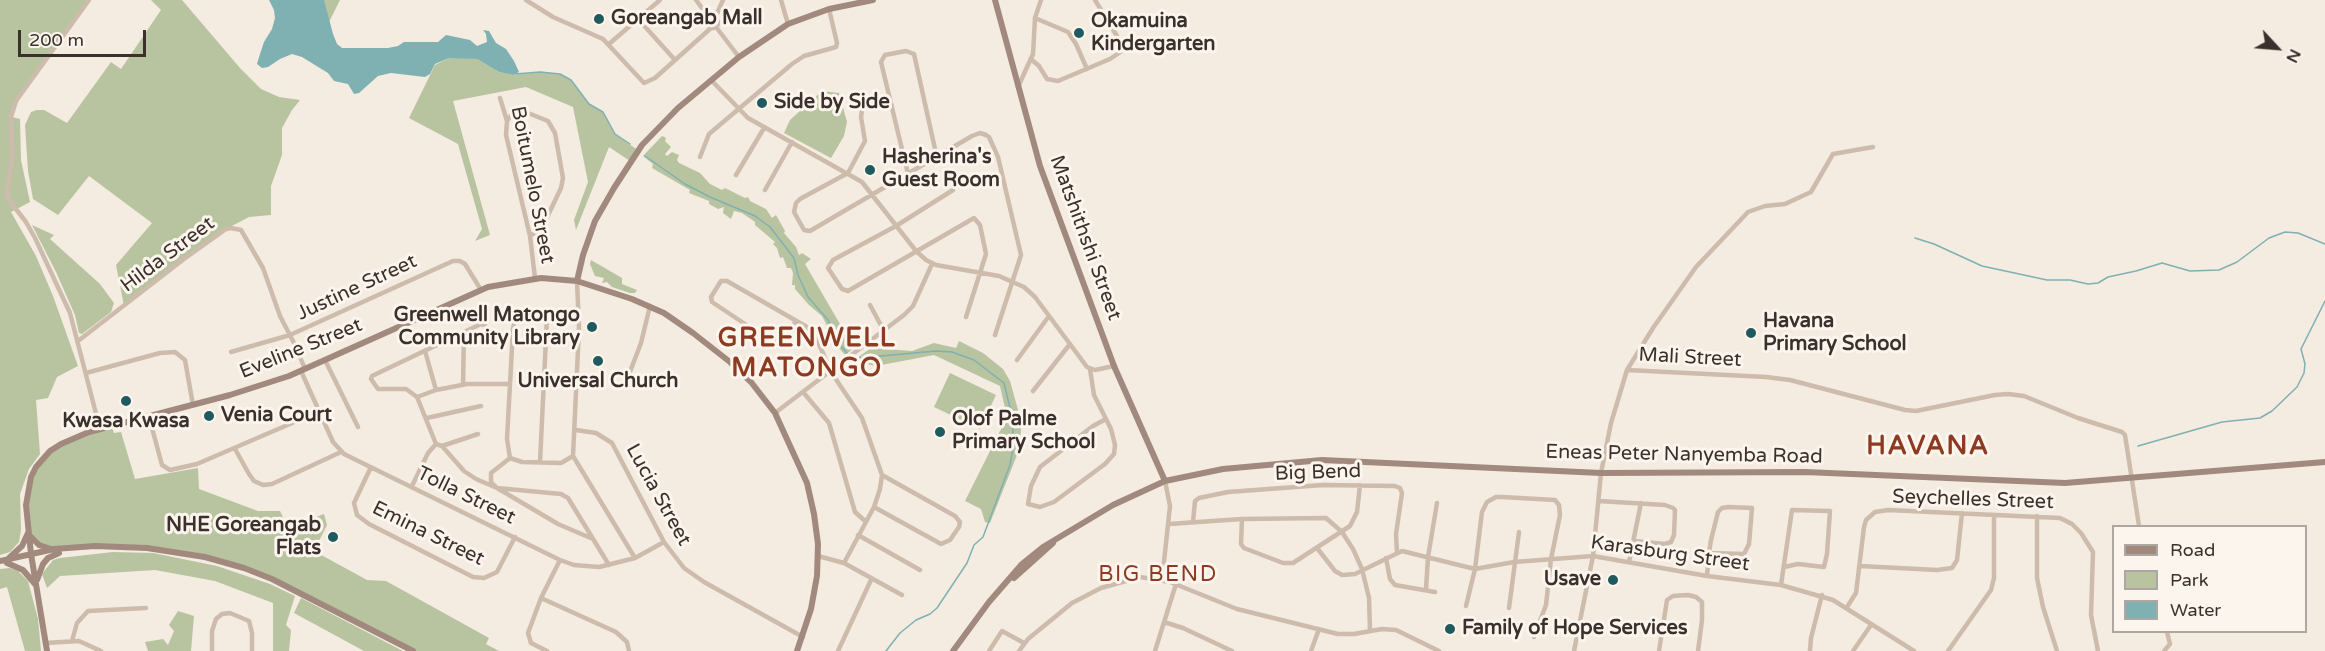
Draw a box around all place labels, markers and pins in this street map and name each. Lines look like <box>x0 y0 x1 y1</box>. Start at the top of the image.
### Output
place label: Goreangab Mall <box>611 7 763 31</box>
place label: Okamuina Kindergarten <box>1091 10 1215 57</box>
marker: Goreangab Mall <box>592 12 606 26</box>
marker: Okamuina Kindergarten <box>1072 26 1086 40</box>
place label: Side by Side <box>774 91 890 115</box>
marker: Side by Side <box>755 96 769 110</box>
place label: Hasherina's Guest Room <box>882 146 1000 193</box>
marker: Hasherina's Guest Room <box>863 163 877 177</box>
place label: Greenwell Matongo Community Library <box>394 304 580 351</box>
place label: Havana Primary School <box>1763 310 1907 357</box>
marker: Greenwell Matongo Community Library <box>585 320 599 334</box>
marker: Havana Primary School <box>1744 326 1758 340</box>
marker: Universal Church <box>591 354 605 368</box>
place label: Universal Church <box>518 370 678 394</box>
marker: Kwasa Kwasa <box>119 394 133 408</box>
place label: Venia Court <box>221 404 332 428</box>
place label: Olof Palme Primary School <box>952 408 1096 455</box>
marker: Venia Court <box>202 409 216 423</box>
place label: Kwasa Kwasa <box>62 410 190 434</box>
marker: Olof Palme Primary School <box>933 425 947 439</box>
place label: NHE Goreangab Flats <box>166 514 321 561</box>
marker: NHE Goreangab Flats <box>326 530 340 544</box>
place label: Usave <box>1544 568 1601 592</box>
marker: Usave <box>1606 573 1620 587</box>
place label: Family of Hope Services <box>1462 617 1688 641</box>
marker: Family of Hope Services <box>1443 622 1457 636</box>

